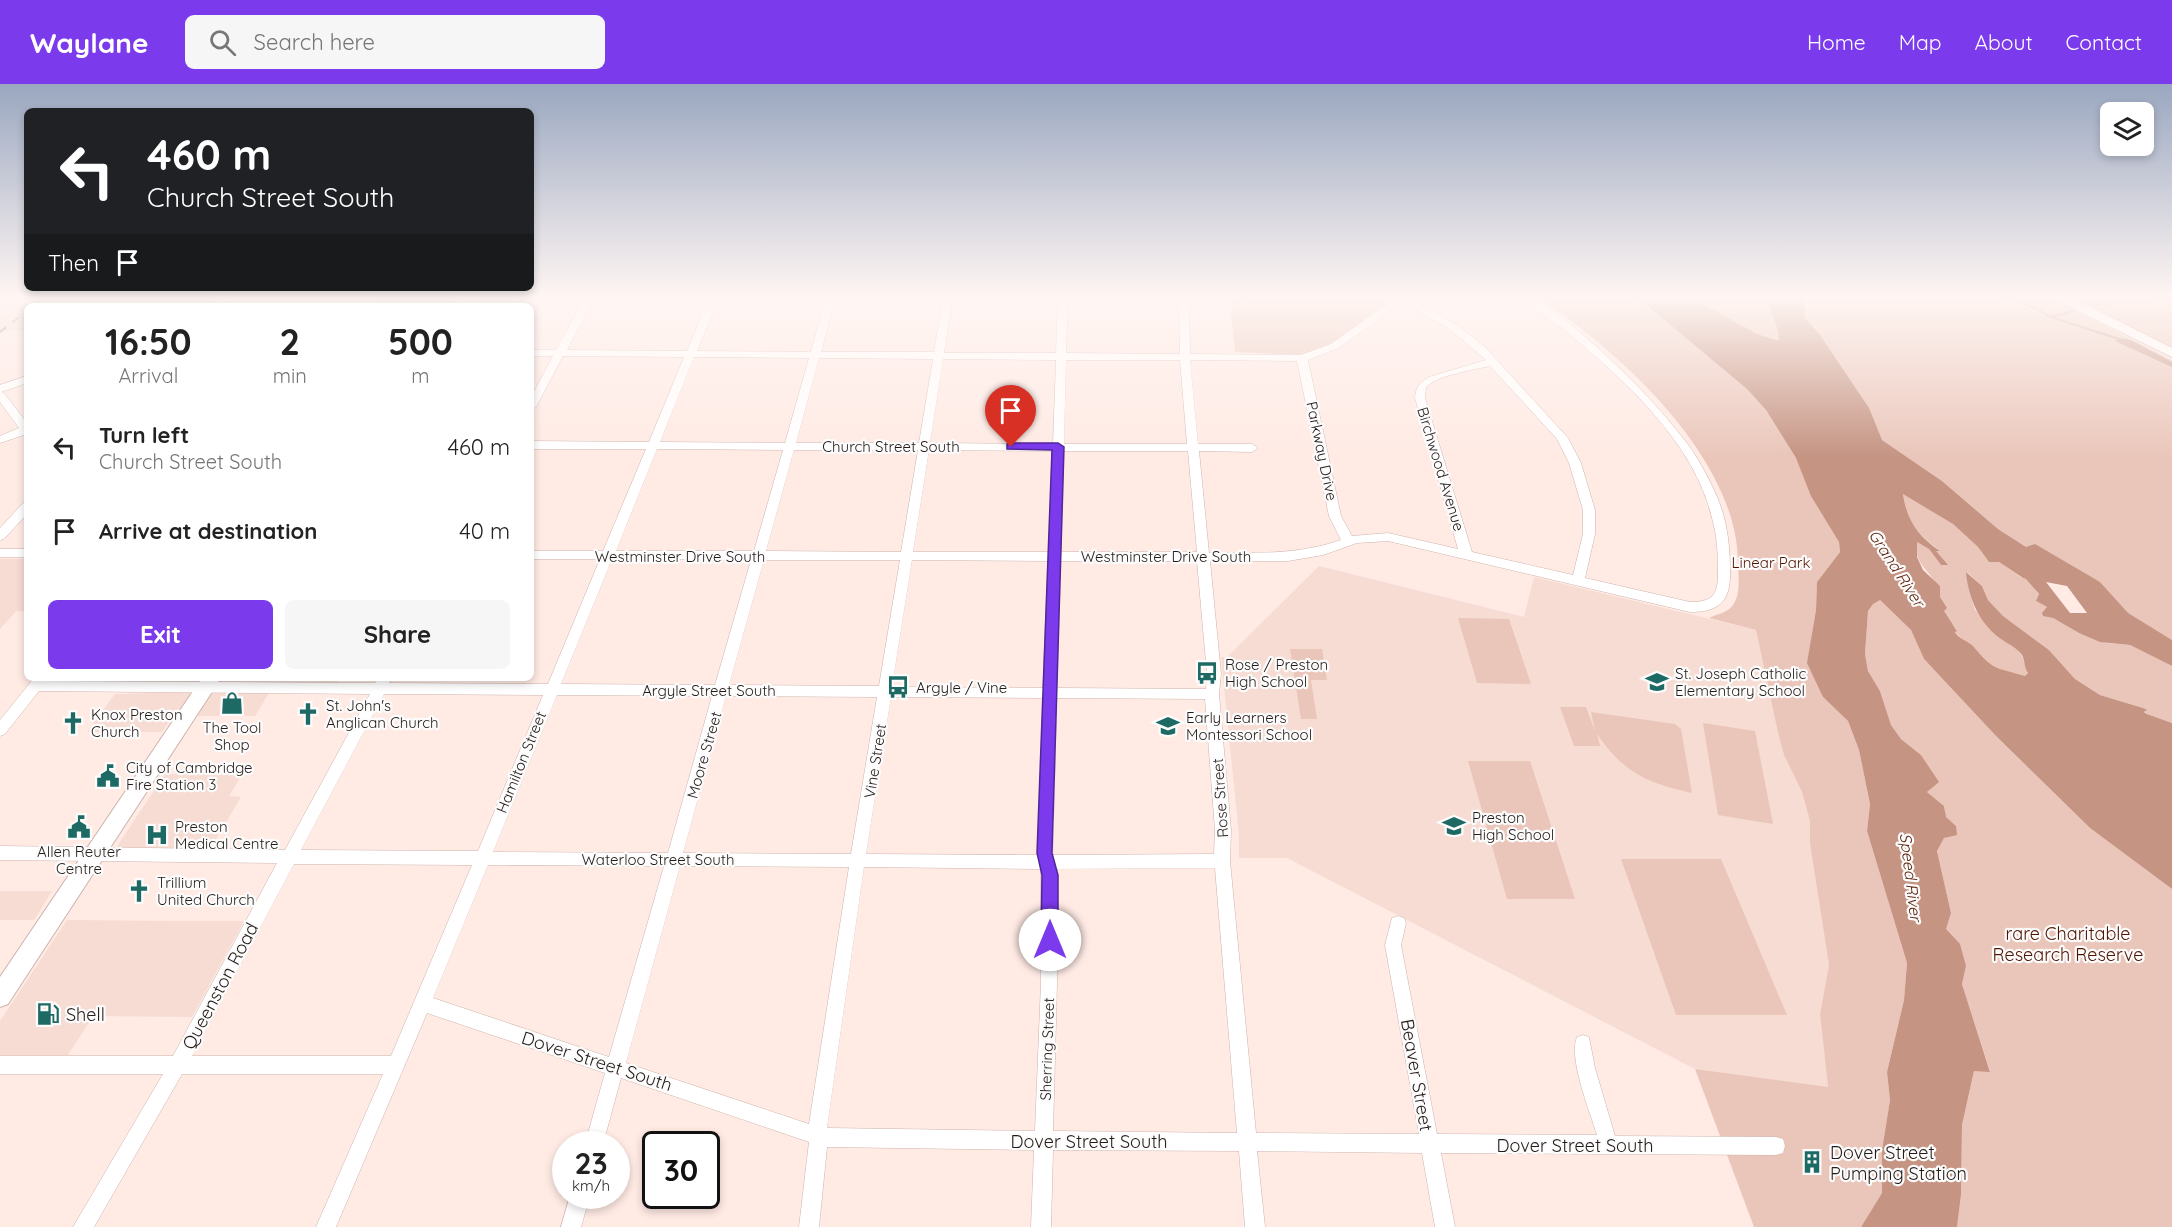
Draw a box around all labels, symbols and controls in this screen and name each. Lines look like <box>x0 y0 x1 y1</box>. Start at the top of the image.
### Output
search box <box>185 15 605 69</box>
text: Waylane <box>30 25 149 60</box>
icon: search <box>206 26 239 59</box>
text: Search here <box>254 28 375 56</box>
text: Home <box>1807 29 1866 55</box>
text: Map <box>1899 29 1942 55</box>
text: About <box>1975 29 2033 55</box>
text: Contact <box>2066 29 2142 55</box>
map controls <box>2100 102 2154 156</box>
button: layers <box>2100 102 2154 156</box>
text: 460 m <box>147 128 271 181</box>
icon: left <box>48 132 126 210</box>
text: Church Street South <box>147 180 394 214</box>
icon: arrive <box>111 246 144 279</box>
text: Then <box>48 249 99 277</box>
text: 16:50 <box>105 319 192 364</box>
text: 2 <box>280 319 300 364</box>
text: 500 <box>388 319 453 364</box>
text: Arrival <box>118 363 178 388</box>
text: min <box>273 363 307 388</box>
text: m <box>411 363 430 388</box>
pin <box>985 385 1036 447</box>
icon: arrive <box>994 394 1027 427</box>
street label: Parkway Drive <box>1302 400 1342 502</box>
street label: Birchwood Avenue <box>1413 405 1469 533</box>
text: Turn left <box>99 421 189 449</box>
icon: left <box>48 431 81 464</box>
text: 460 m <box>447 433 510 461</box>
street label: Church Street South <box>822 437 960 456</box>
text: Church Street South <box>99 449 282 474</box>
icon: arrive <box>48 515 81 548</box>
text: Arrive at destination <box>99 517 317 545</box>
text: 40 m <box>459 517 510 545</box>
water label: Grand River <box>1865 526 1930 612</box>
street label: Westminster Drive South <box>595 547 765 566</box>
street label: Westminster Drive South <box>1081 547 1251 566</box>
park label: Linear Park <box>1731 553 1811 572</box>
button: Exit <box>48 600 273 669</box>
button: Share <box>285 600 510 669</box>
place label: Rose / Preston High School <box>1225 655 1328 691</box>
bus stop icon: Rose / Preston High School <box>1194 660 1220 686</box>
place label: St. Joseph Catholic Elementary School <box>1675 664 1806 700</box>
school or university icon: St. Joseph Catholic Elementary School <box>1644 669 1670 695</box>
bus stop icon: Argyle / Vine <box>885 674 911 700</box>
place label: Argyle / Vine <box>916 678 1007 697</box>
street label: Argyle Street South <box>642 681 776 700</box>
shop icon: The Tool Shop <box>219 690 245 716</box>
place label: St. John's Anglican Church <box>326 696 439 732</box>
church icon: St. John's Anglican Church <box>295 701 321 727</box>
place label: Knox Preston Church <box>91 705 183 741</box>
street label: Hamilton Street <box>492 708 550 816</box>
place label: Early Learners Montessori School <box>1186 708 1312 744</box>
street label: Moore Street <box>683 709 725 801</box>
church icon: Knox Preston Church <box>60 710 86 736</box>
school or university icon: Early Learners Montessori School <box>1155 713 1181 739</box>
place label: The Tool Shop <box>203 718 261 754</box>
street label: Vine Street <box>860 722 890 800</box>
place label: City of Cambridge Fire Station 3 <box>126 758 253 794</box>
street label: Rose Street <box>1208 758 1232 838</box>
public building icon: City of Cambridge Fire Station 3 <box>95 763 121 789</box>
place label: Preston High School <box>1472 808 1554 844</box>
school or university icon: Preston High School <box>1441 813 1467 839</box>
public building icon: Allen Reuter Centre <box>66 814 92 840</box>
place label: Preston Medical Centre <box>175 817 279 853</box>
hospital icon: Preston Medical Centre <box>144 822 170 848</box>
water label: Speed River <box>1896 832 1927 924</box>
place label: Allen Reuter Centre <box>37 842 121 878</box>
street label: Waterloo Street South <box>582 850 734 869</box>
place label: Trillium United Church <box>157 873 255 909</box>
church icon: Trillium United Church <box>126 878 152 904</box>
position arrow <box>1018 908 1082 972</box>
street label: Queenston Road <box>177 919 263 1053</box>
park label: rare Charitable Research Reserve <box>1993 922 2143 966</box>
street label: Sherring Street <box>1036 997 1058 1101</box>
fuel station icon: Shell <box>35 1001 61 1027</box>
place label: Shell <box>66 1003 105 1026</box>
street label: Beaver Street <box>1396 1017 1438 1133</box>
street label: Dover Street South <box>519 1026 675 1096</box>
street label: Dover Street South <box>1011 1130 1167 1153</box>
speed limit sign: 30 <box>642 1131 720 1209</box>
street label: Dover Street South <box>1497 1134 1653 1157</box>
place label: Dover Street Pumping Station <box>1830 1141 1967 1185</box>
text: 23 <box>574 1144 608 1182</box>
building icon: Dover Street Pumping Station <box>1799 1149 1825 1175</box>
text: km/h <box>572 1176 610 1195</box>

